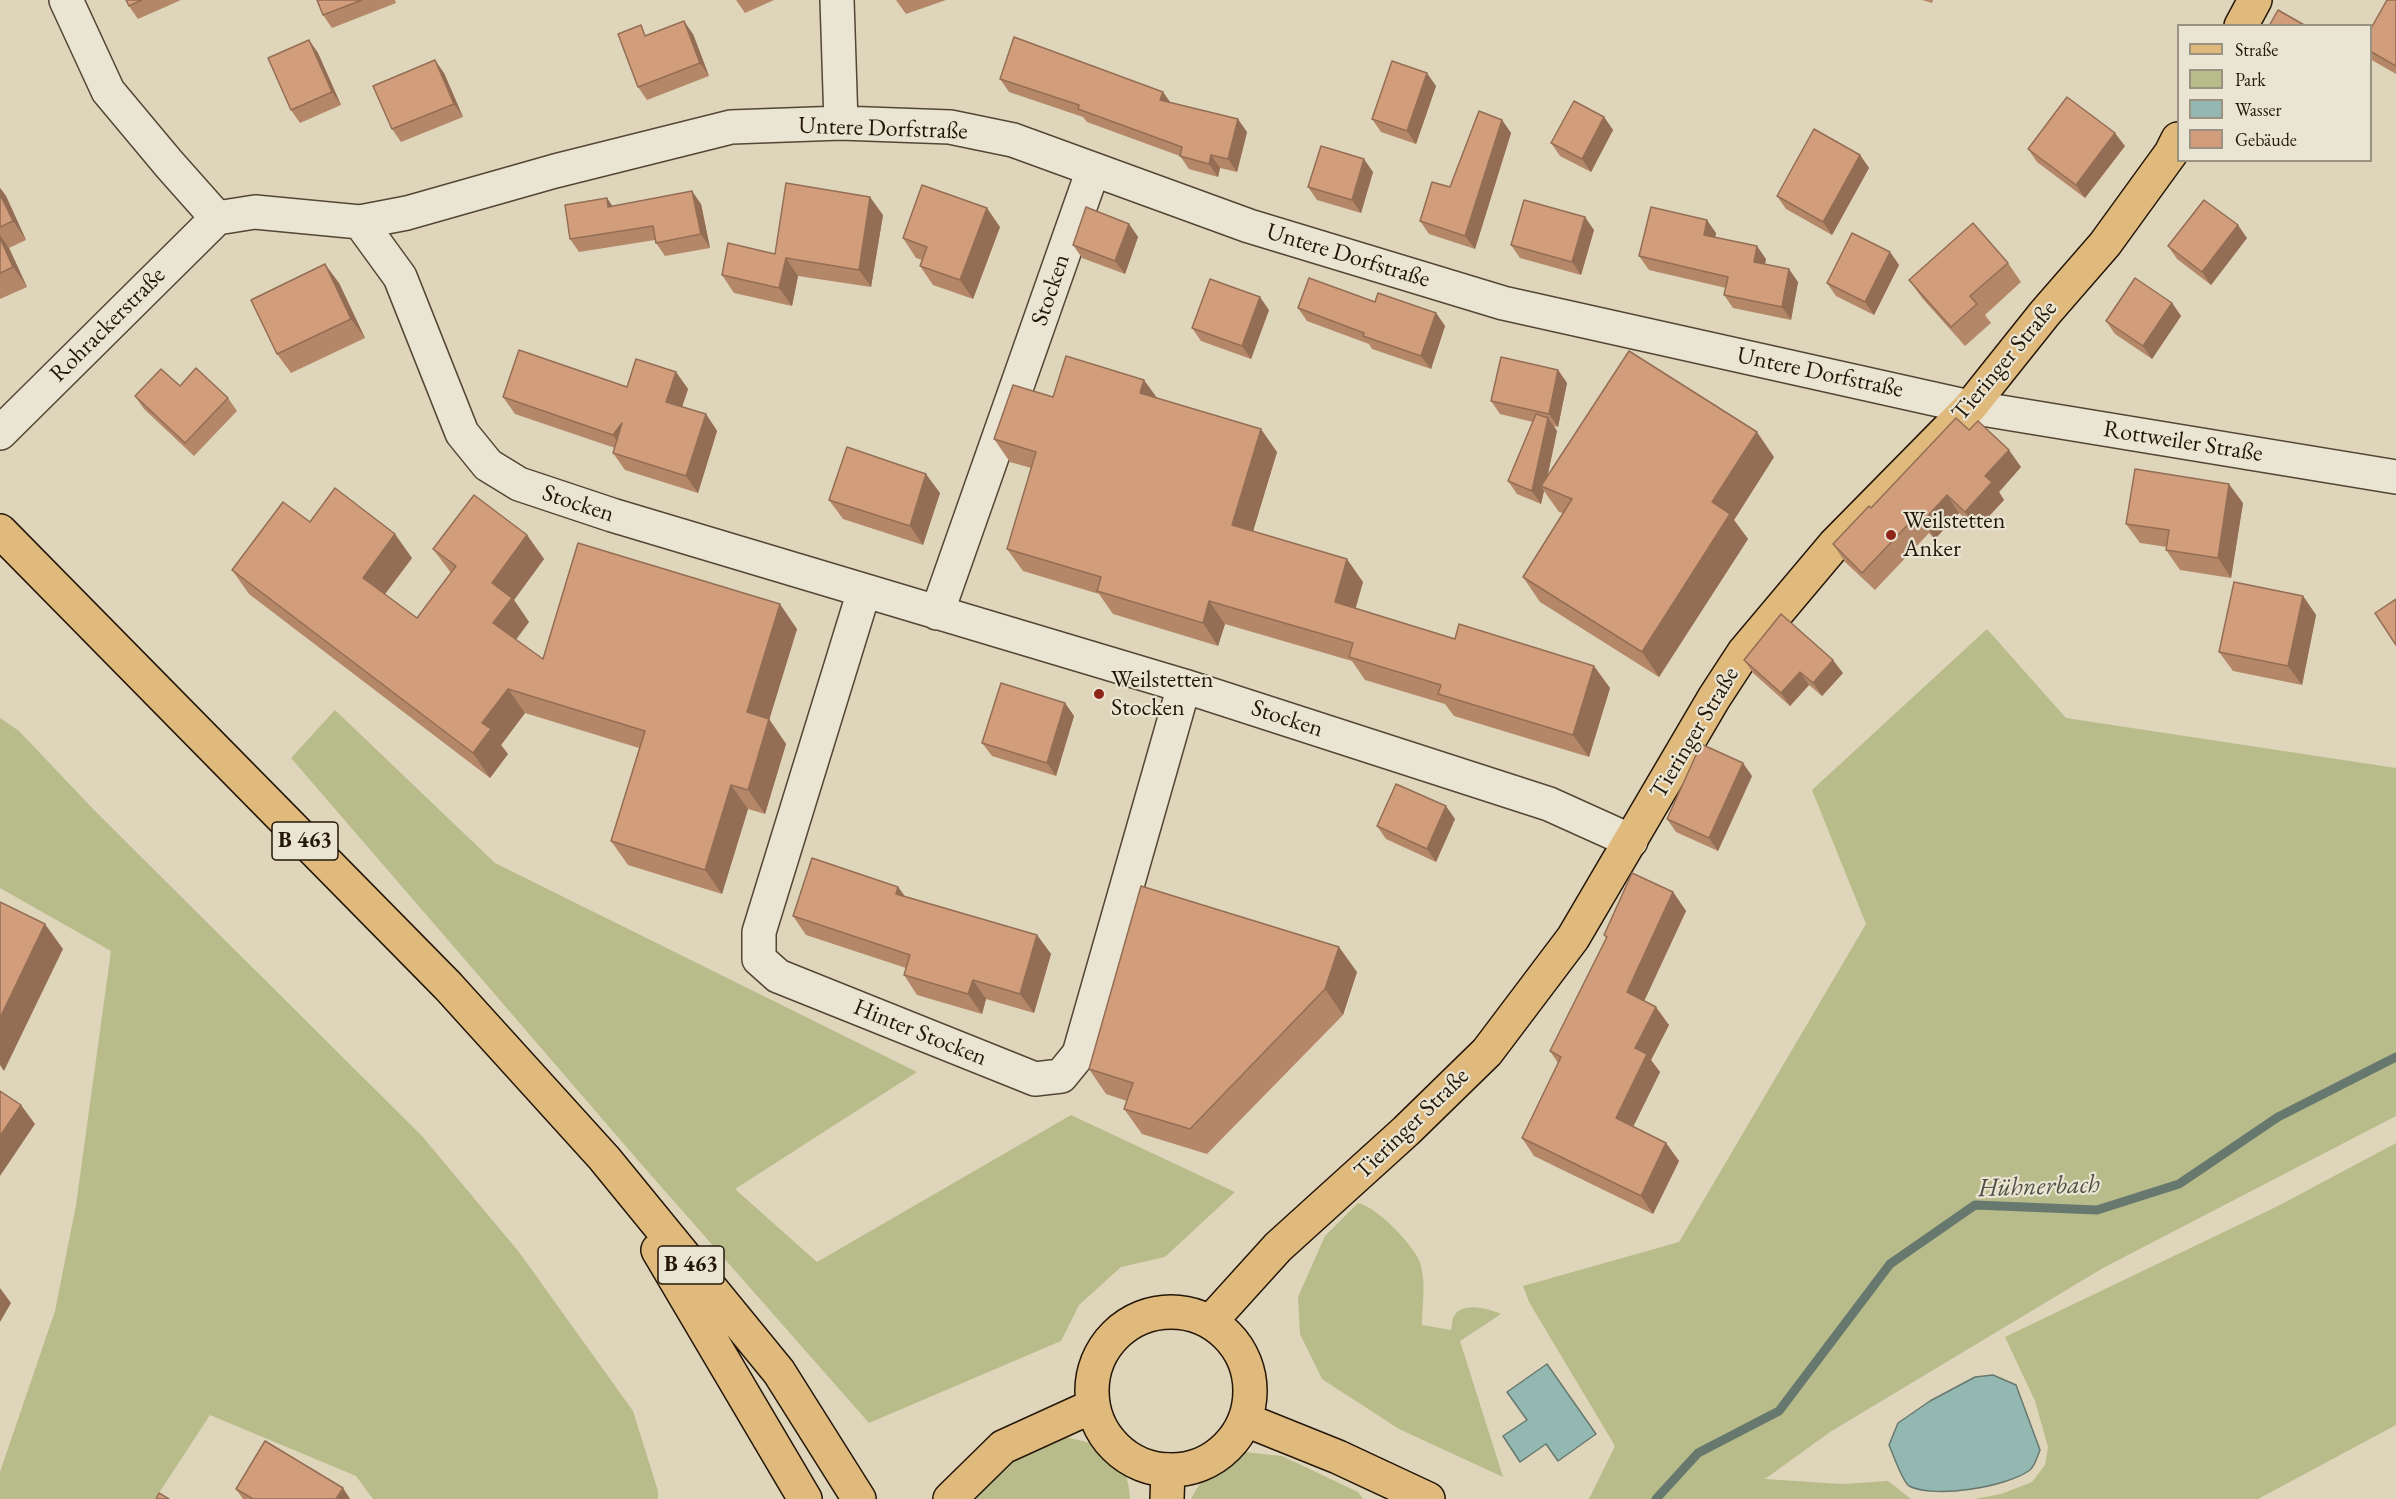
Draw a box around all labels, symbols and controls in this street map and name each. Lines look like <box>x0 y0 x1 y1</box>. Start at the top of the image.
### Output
legend <box>2177 24 2372 162</box>
text: Straße <box>2235 38 2278 61</box>
text: Park <box>2235 68 2266 91</box>
text: Wasser <box>2235 98 2282 121</box>
street label: Untere Dorfstraße <box>798 112 968 146</box>
text: Gebäude <box>2235 128 2297 151</box>
street label: Untere Dorfstraße <box>1263 217 1433 295</box>
street label: Stocken <box>1025 251 1077 329</box>
street label: Rohrackerstraße <box>44 261 172 389</box>
street label: Tieringer Straße <box>1946 295 2064 427</box>
street label: Untere Dorfstraße <box>1734 341 1906 405</box>
street label: Rottweiler Straße <box>2101 415 2265 469</box>
street label: Stocken <box>539 479 617 529</box>
place label: Weilstetten Anker <box>1903 507 2005 563</box>
marker: Weilstetten Anker <box>1884 528 1898 542</box>
street label: Tieringer Straße <box>1644 662 1746 804</box>
place label: Weilstetten Stocken <box>1111 666 1213 722</box>
marker: Weilstetten Stocken <box>1092 687 1106 701</box>
street label: Stocken <box>1248 694 1326 744</box>
road number: B 463 <box>272 822 338 860</box>
street label: Hinter Stocken <box>849 993 991 1073</box>
street label: Tieringer Straße <box>1349 1062 1475 1186</box>
water label: Hühnerbach <box>1978 1169 2100 1205</box>
road number: B 463 <box>658 1246 724 1284</box>

